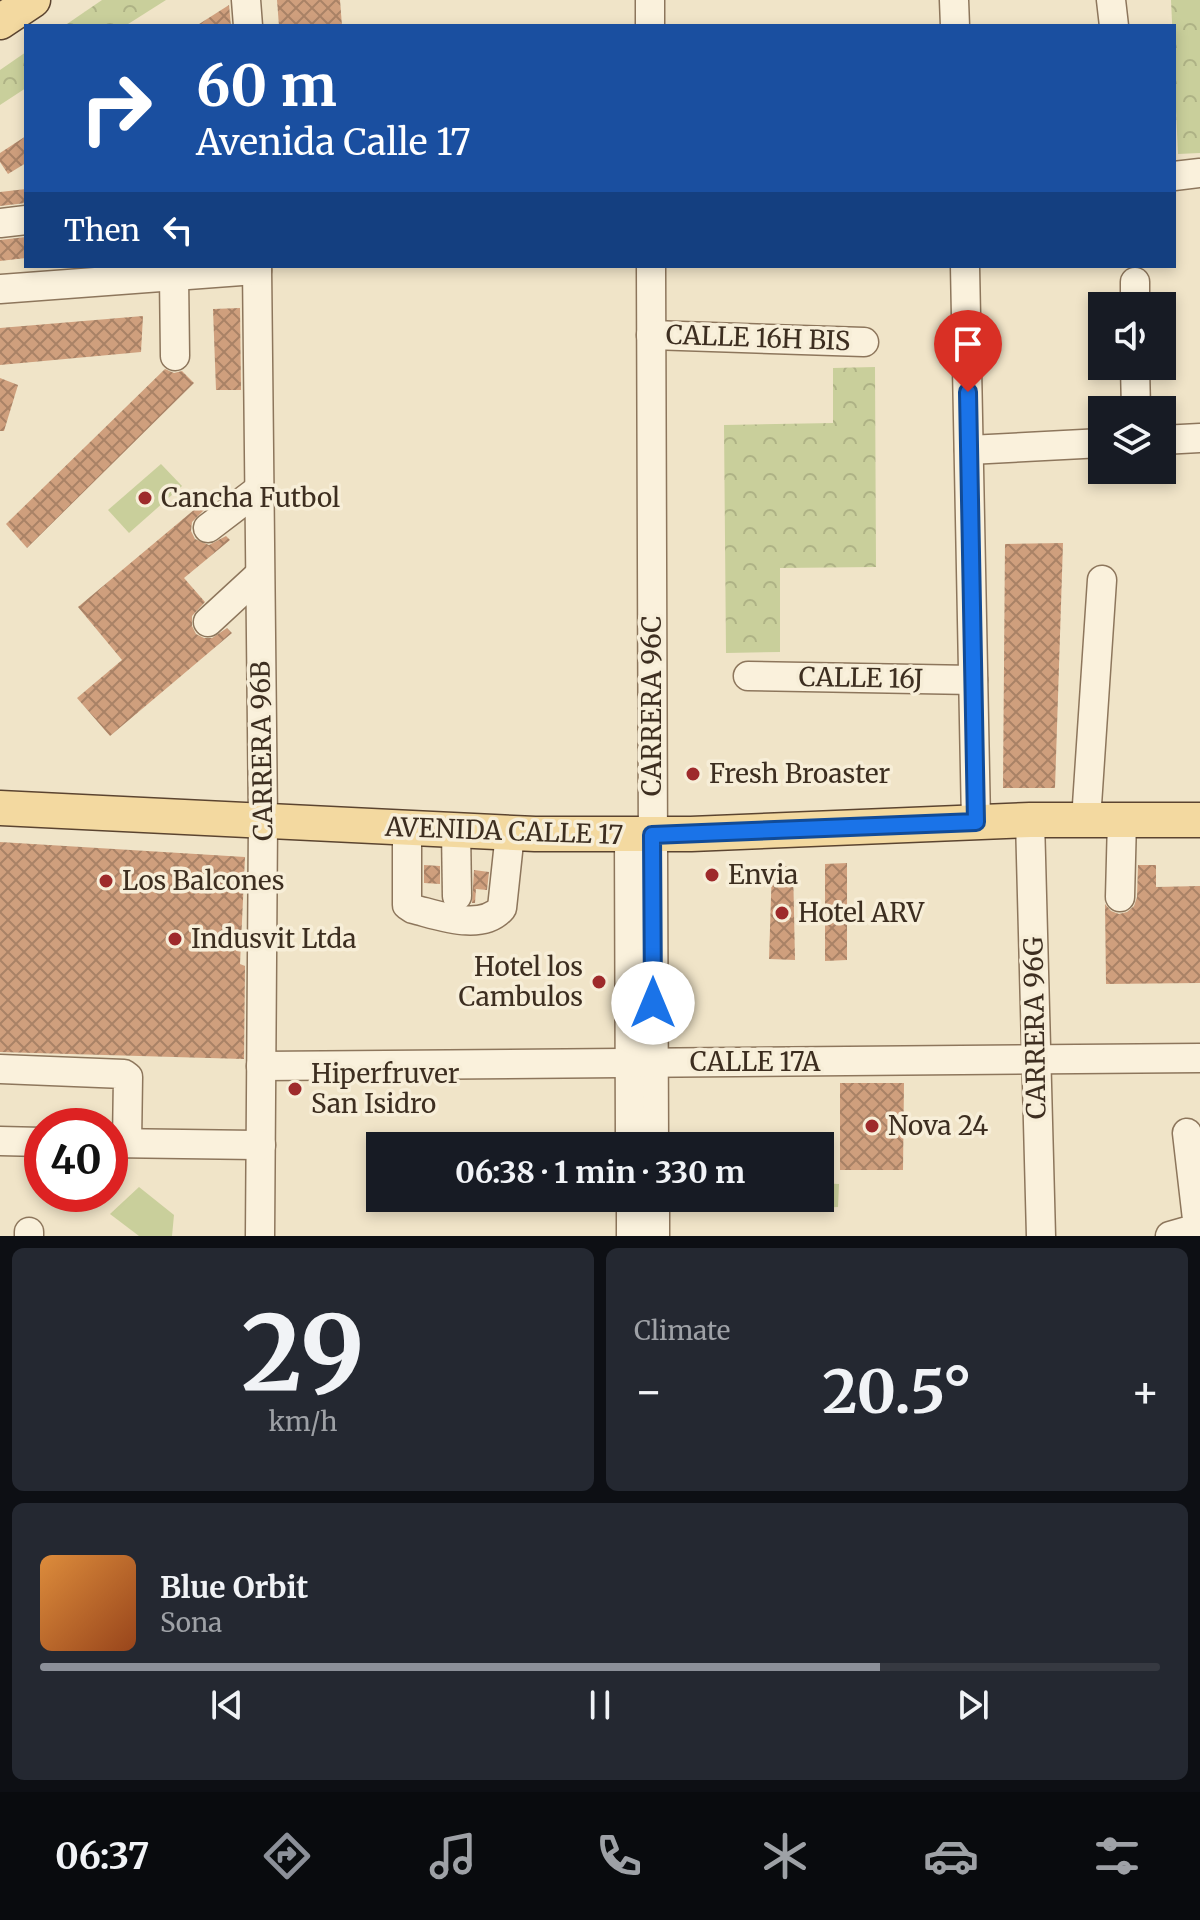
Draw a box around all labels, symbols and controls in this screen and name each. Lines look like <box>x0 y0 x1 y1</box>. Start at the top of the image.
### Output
text: 60 m <box>196 51 337 121</box>
icon: right <box>64 56 168 160</box>
text: Avenida Calle 17 <box>196 120 471 165</box>
icon: left <box>156 208 200 252</box>
text: Then <box>64 211 140 249</box>
map controls <box>1088 292 1176 484</box>
button: sound <box>1088 292 1176 380</box>
pin <box>934 310 1002 392</box>
street label: CALLE 16H BIS <box>665 318 851 357</box>
icon: arrive <box>946 322 990 366</box>
button: layers <box>1088 396 1176 484</box>
place label: Cancha Futbol <box>161 481 340 514</box>
marker: Cancha Futbol <box>136 489 154 507</box>
street label: CARRERA 96C <box>635 616 668 796</box>
street label: CALLE 16J <box>798 660 924 695</box>
street label: CARRERA 96B <box>243 661 280 841</box>
place label: Fresh Broaster <box>709 757 891 790</box>
marker: Fresh Broaster <box>684 765 702 783</box>
street label: AVENIDA CALLE 17 <box>383 810 624 851</box>
place label: Envia <box>728 858 798 891</box>
place label: Los Balcones <box>122 864 285 897</box>
marker: Envia <box>703 866 721 884</box>
marker: Los Balcones <box>97 872 115 890</box>
place label: Hotel ARV <box>798 896 925 929</box>
marker: Hotel ARV <box>773 904 791 922</box>
place label: Indusvit Ltda <box>191 922 356 955</box>
marker: Indusvit Ltda <box>166 930 184 948</box>
street label: CARRERA 96G <box>1016 936 1053 1119</box>
place label: Hotel los Cambulos <box>459 950 583 1013</box>
position arrow <box>611 961 695 1045</box>
marker: Hotel los Cambulos <box>590 973 608 991</box>
street label: CALLE 17A <box>690 1045 821 1078</box>
place label: Hiperfruver San Isidro <box>311 1057 460 1120</box>
marker: Hiperfruver San Isidro <box>286 1080 304 1098</box>
speed limit sign: 40 <box>24 1108 128 1212</box>
place label: Nova 24 <box>888 1109 988 1142</box>
marker: Nova 24 <box>863 1117 881 1135</box>
text: 06:38 · 1 min · 330 m <box>455 1153 745 1191</box>
text: 29 <box>241 1288 365 1418</box>
text: Climate <box>634 1314 730 1347</box>
text: 20.5° <box>822 1354 972 1429</box>
text: − <box>634 1364 663 1419</box>
text: + <box>1131 1364 1160 1419</box>
text: km/h <box>269 1405 337 1438</box>
text: Blue Orbit <box>160 1568 308 1606</box>
text: Sona <box>160 1606 222 1639</box>
icon: previous <box>205 1683 249 1727</box>
icon: pause <box>578 1683 622 1727</box>
icon: next <box>951 1683 995 1727</box>
icon: directions <box>259 1828 315 1884</box>
icon: music <box>425 1828 481 1884</box>
icon: phone <box>591 1828 647 1884</box>
icon: climate <box>757 1828 813 1884</box>
icon: car <box>923 1828 979 1884</box>
icon: filters <box>1089 1828 1145 1884</box>
text: 06:37 <box>55 1834 149 1879</box>

